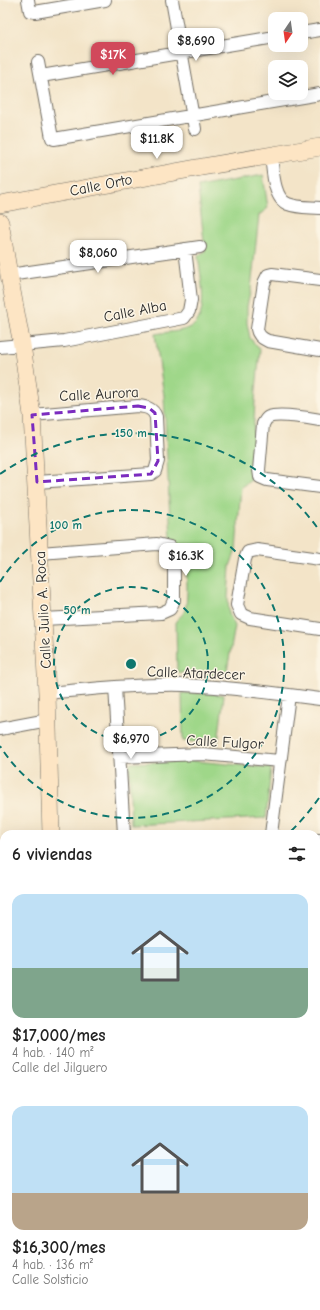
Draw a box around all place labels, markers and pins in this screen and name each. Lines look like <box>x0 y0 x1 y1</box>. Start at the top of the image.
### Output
pin: $8,690 <box>163 28 229 62</box>
pin: $17K <box>89 42 137 76</box>
pin: $11.8K <box>124 126 190 160</box>
pin: $8,060 <box>65 240 131 274</box>
pin: $16.3K <box>153 543 219 577</box>
centre of rings <box>124 657 138 671</box>
pin: $6,970 <box>98 726 164 760</box>

